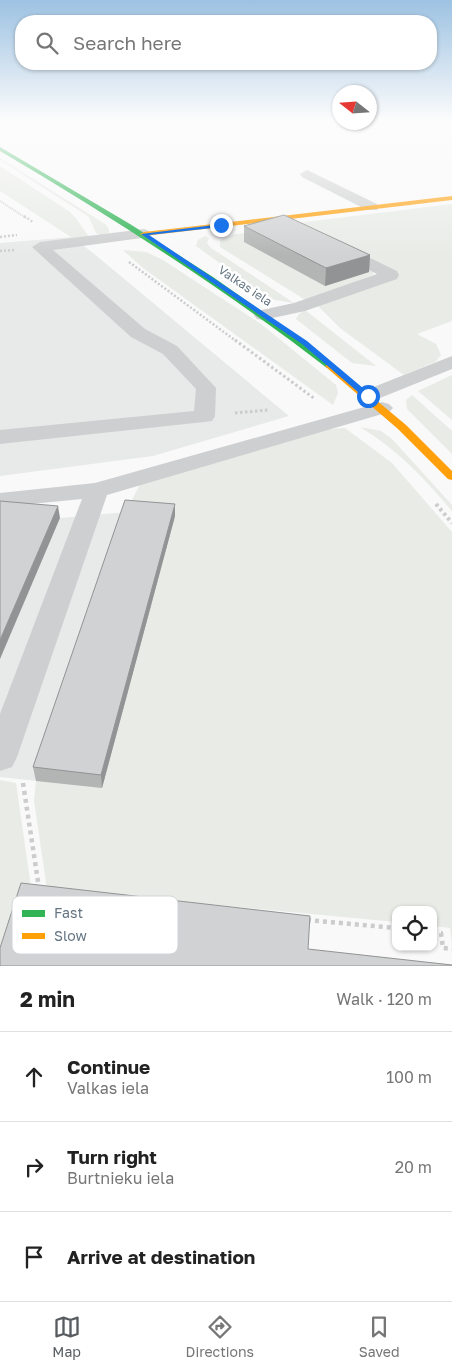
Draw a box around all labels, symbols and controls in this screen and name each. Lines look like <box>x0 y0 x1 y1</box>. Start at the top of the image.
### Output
search box <box>15 15 437 70</box>
icon: search <box>33 29 61 57</box>
text: Search here <box>73 31 182 54</box>
north arrow <box>332 85 377 130</box>
route end <box>210 214 233 237</box>
street label: Valkas iela <box>216 262 275 309</box>
route start <box>357 385 380 408</box>
legend <box>12 896 178 954</box>
text: Fast <box>54 904 83 921</box>
map controls <box>392 906 437 951</box>
button: locate <box>392 906 437 951</box>
text: Slow <box>54 927 87 944</box>
text: 2 min <box>20 986 75 1012</box>
text: Walk · 120 m <box>336 989 432 1009</box>
text: Continue <box>67 1055 150 1078</box>
icon: ahead <box>20 1063 48 1091</box>
text: 100 m <box>386 1067 432 1087</box>
text: Valkas iela <box>67 1078 149 1098</box>
text: Turn right <box>67 1145 157 1168</box>
icon: right <box>20 1153 48 1181</box>
text: 20 m <box>395 1157 432 1177</box>
text: Burtnieku iela <box>67 1168 174 1188</box>
icon: arrive <box>20 1243 48 1271</box>
text: Arrive at destination <box>67 1245 255 1268</box>
tab: Map <box>52 1313 81 1360</box>
tab: Directions <box>186 1313 254 1360</box>
tab: Saved <box>359 1313 400 1360</box>

